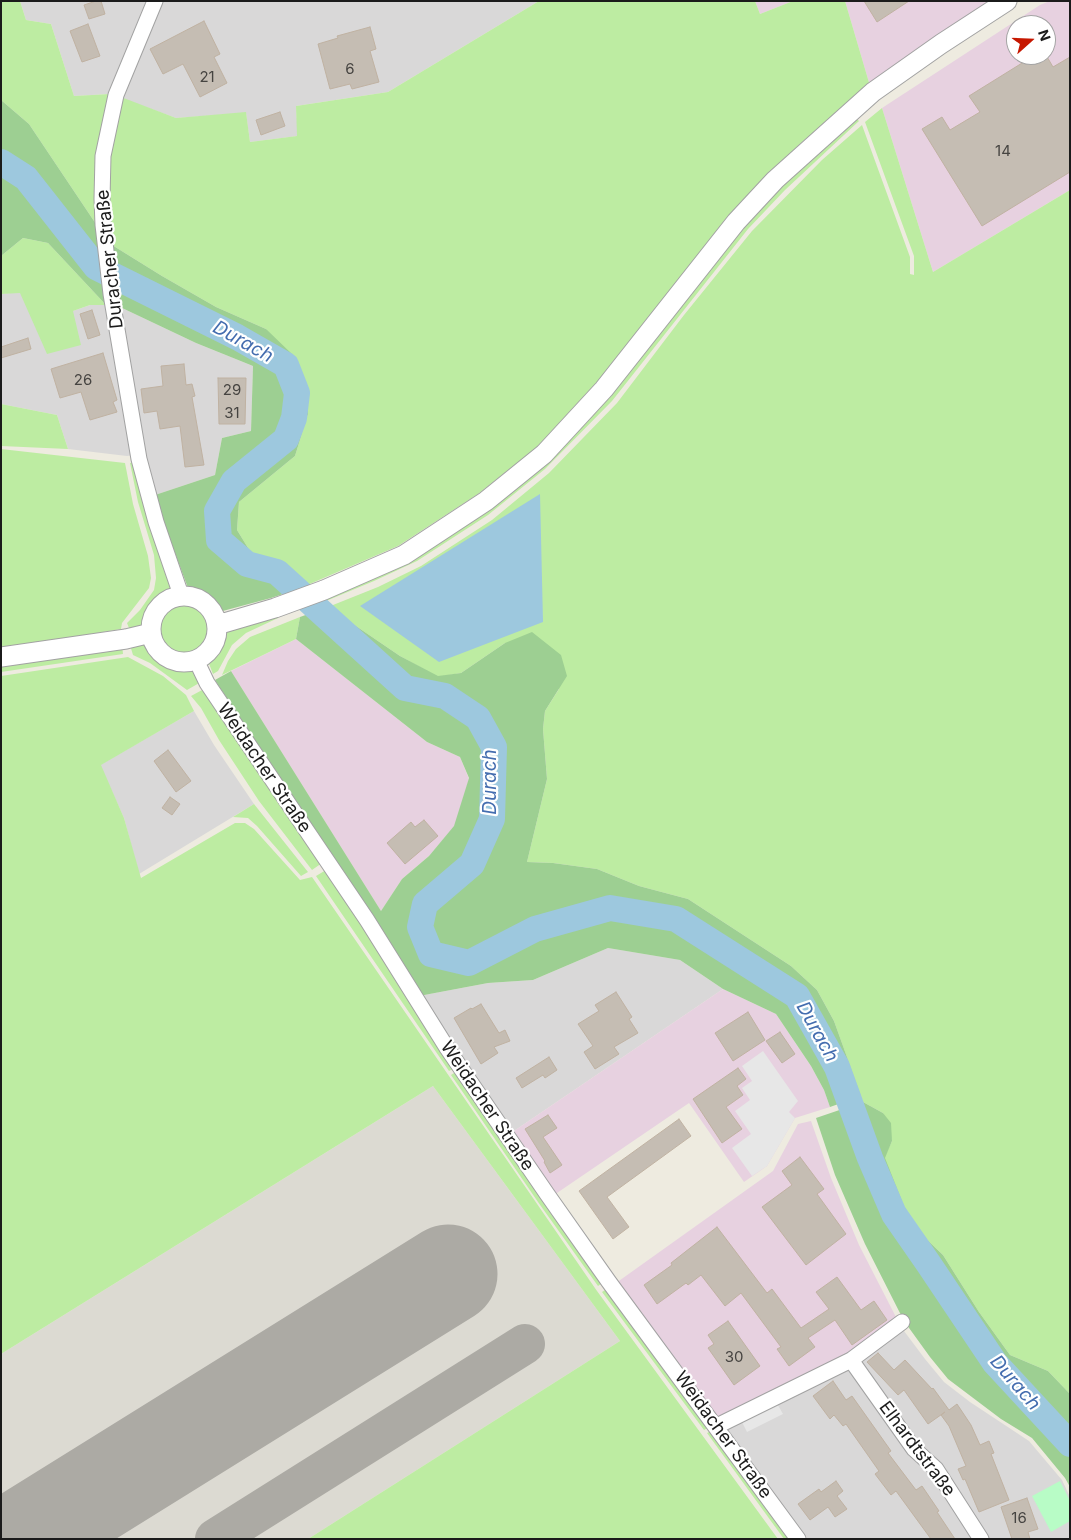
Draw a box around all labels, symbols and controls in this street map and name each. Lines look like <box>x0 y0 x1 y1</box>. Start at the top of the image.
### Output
north arrow <box>1006 15 1056 65</box>
text: N <box>1035 27 1054 43</box>
house number: 6 <box>345 60 355 78</box>
house number: 21 <box>199 68 215 86</box>
house number: 14 <box>995 142 1011 160</box>
street label: Duracher Straße <box>92 188 128 330</box>
water label: Durach <box>209 316 277 368</box>
house number: 26 <box>74 371 92 389</box>
house number: 29 <box>223 381 241 399</box>
house number: 31 <box>224 404 240 422</box>
street label: Weidacher Straße <box>213 699 315 837</box>
water label: Durach <box>479 749 501 815</box>
water label: Durach <box>791 998 843 1066</box>
street label: Weidacher Straße <box>436 1037 538 1175</box>
house number: 30 <box>725 1348 743 1366</box>
water label: Durach <box>985 1351 1045 1415</box>
street label: Weidacher Straße <box>670 1367 776 1503</box>
street label: Elhardtstraße <box>874 1397 960 1501</box>
house number: 16 <box>1011 1509 1027 1527</box>

